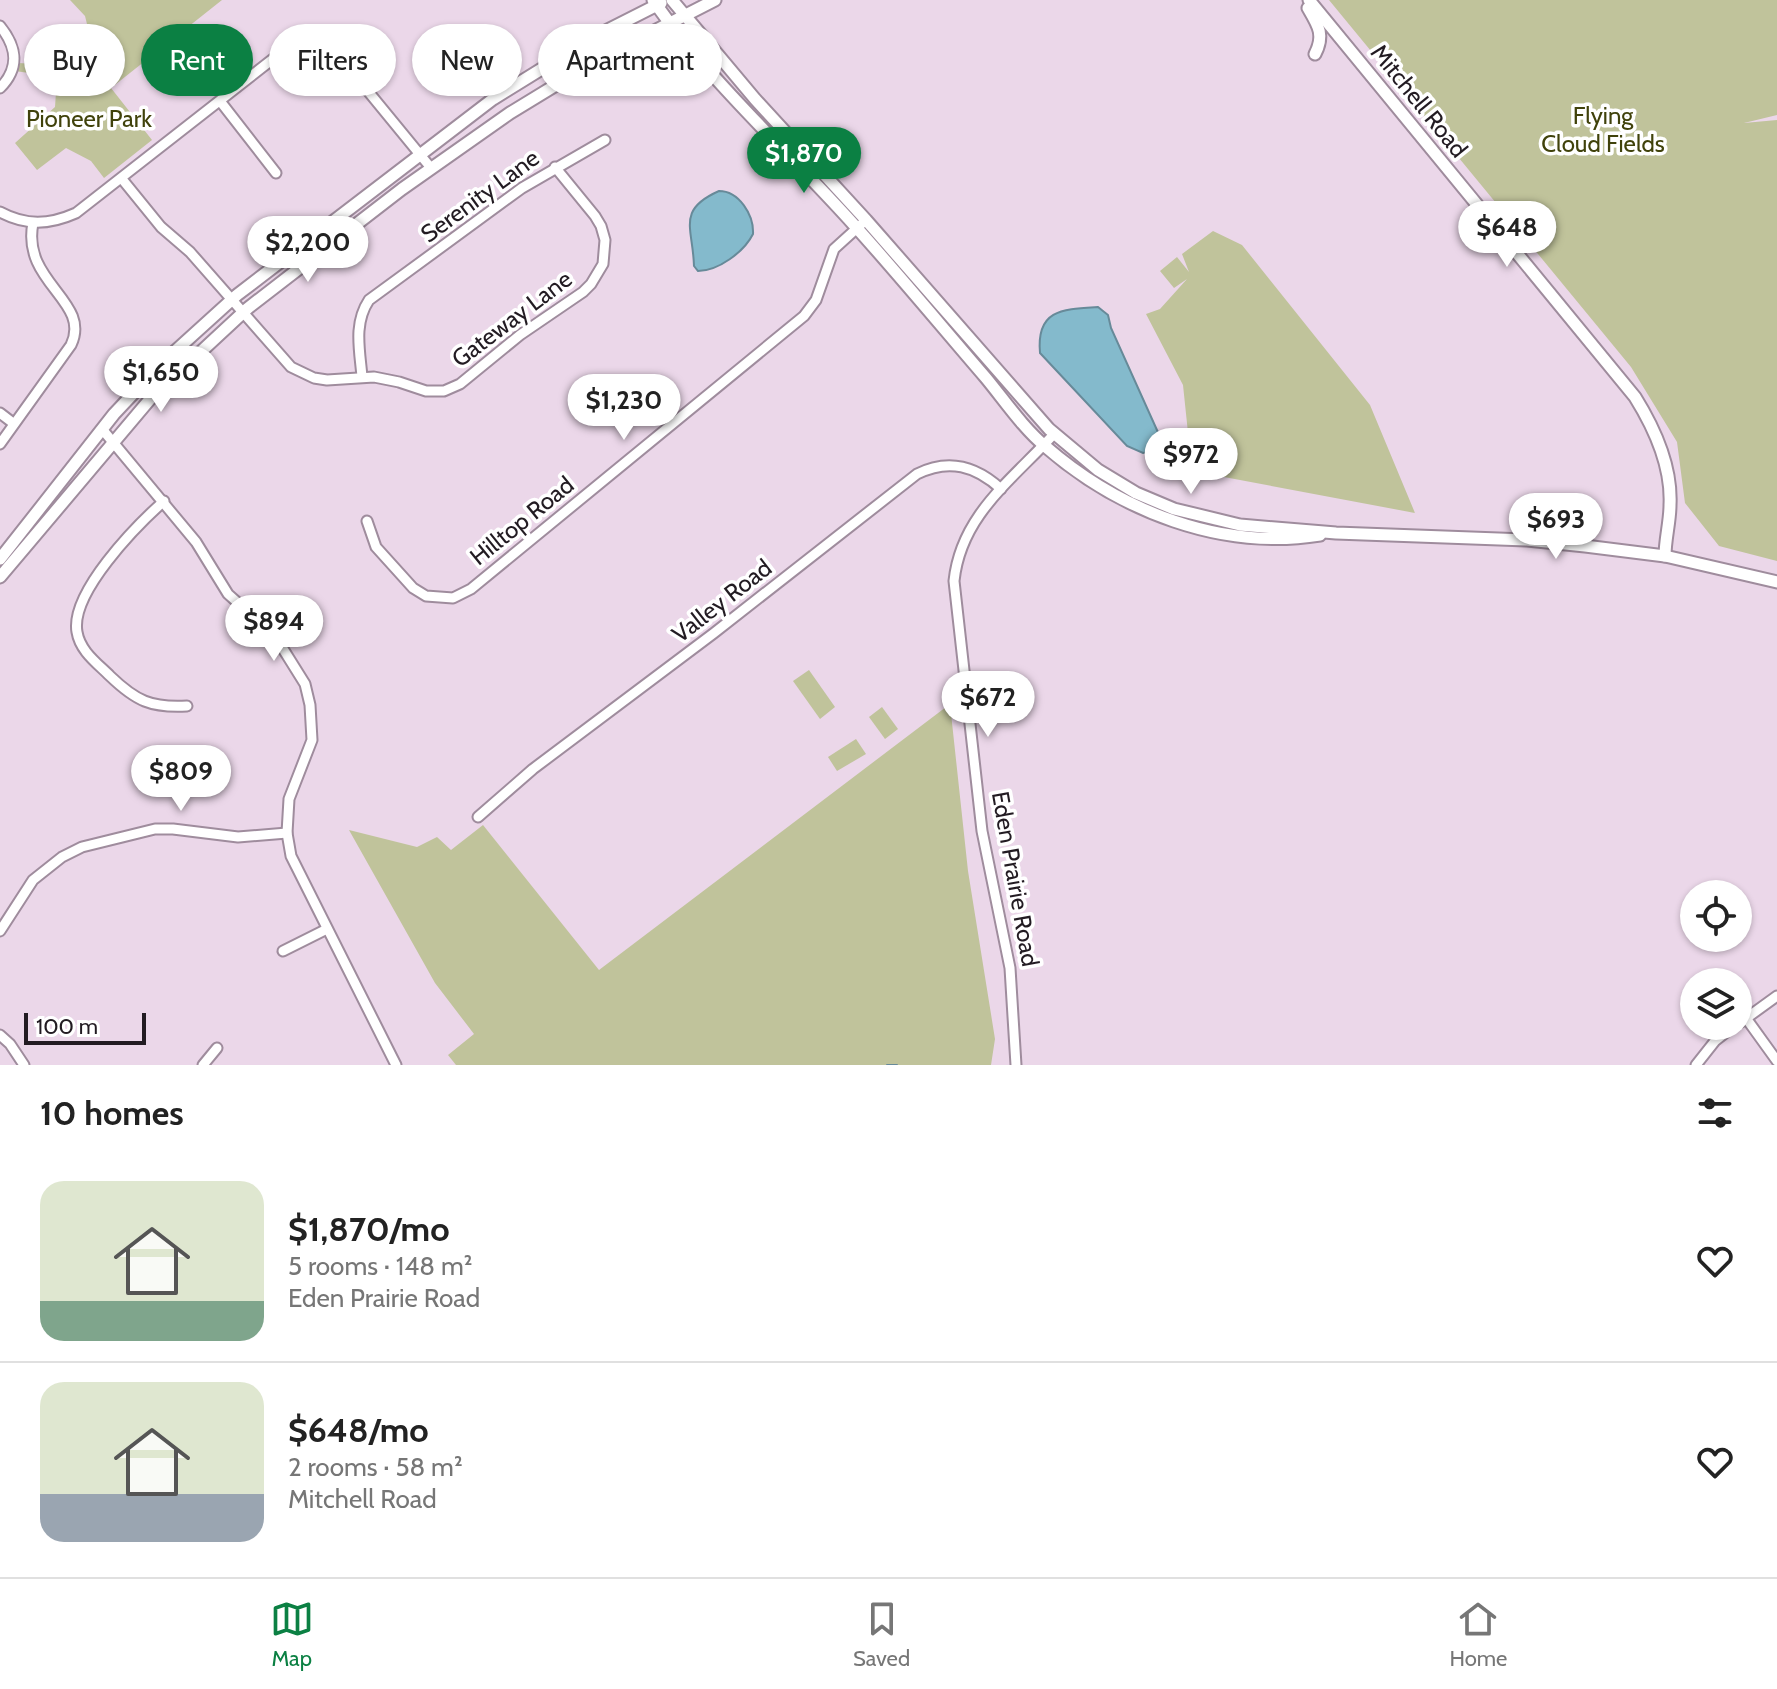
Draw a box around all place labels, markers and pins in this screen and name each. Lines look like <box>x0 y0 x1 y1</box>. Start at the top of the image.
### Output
pin: $1,870 <box>739 127 869 195</box>
pin: $648 <box>1460 201 1554 269</box>
pin: $2,200 <box>243 216 373 284</box>
pin: $1,650 <box>96 346 226 414</box>
pin: $1,230 <box>559 374 689 442</box>
pin: $972 <box>1144 428 1238 496</box>
pin: $693 <box>1509 493 1603 561</box>
pin: $894 <box>227 595 321 663</box>
pin: $672 <box>941 671 1035 739</box>
pin: $809 <box>134 745 228 813</box>

